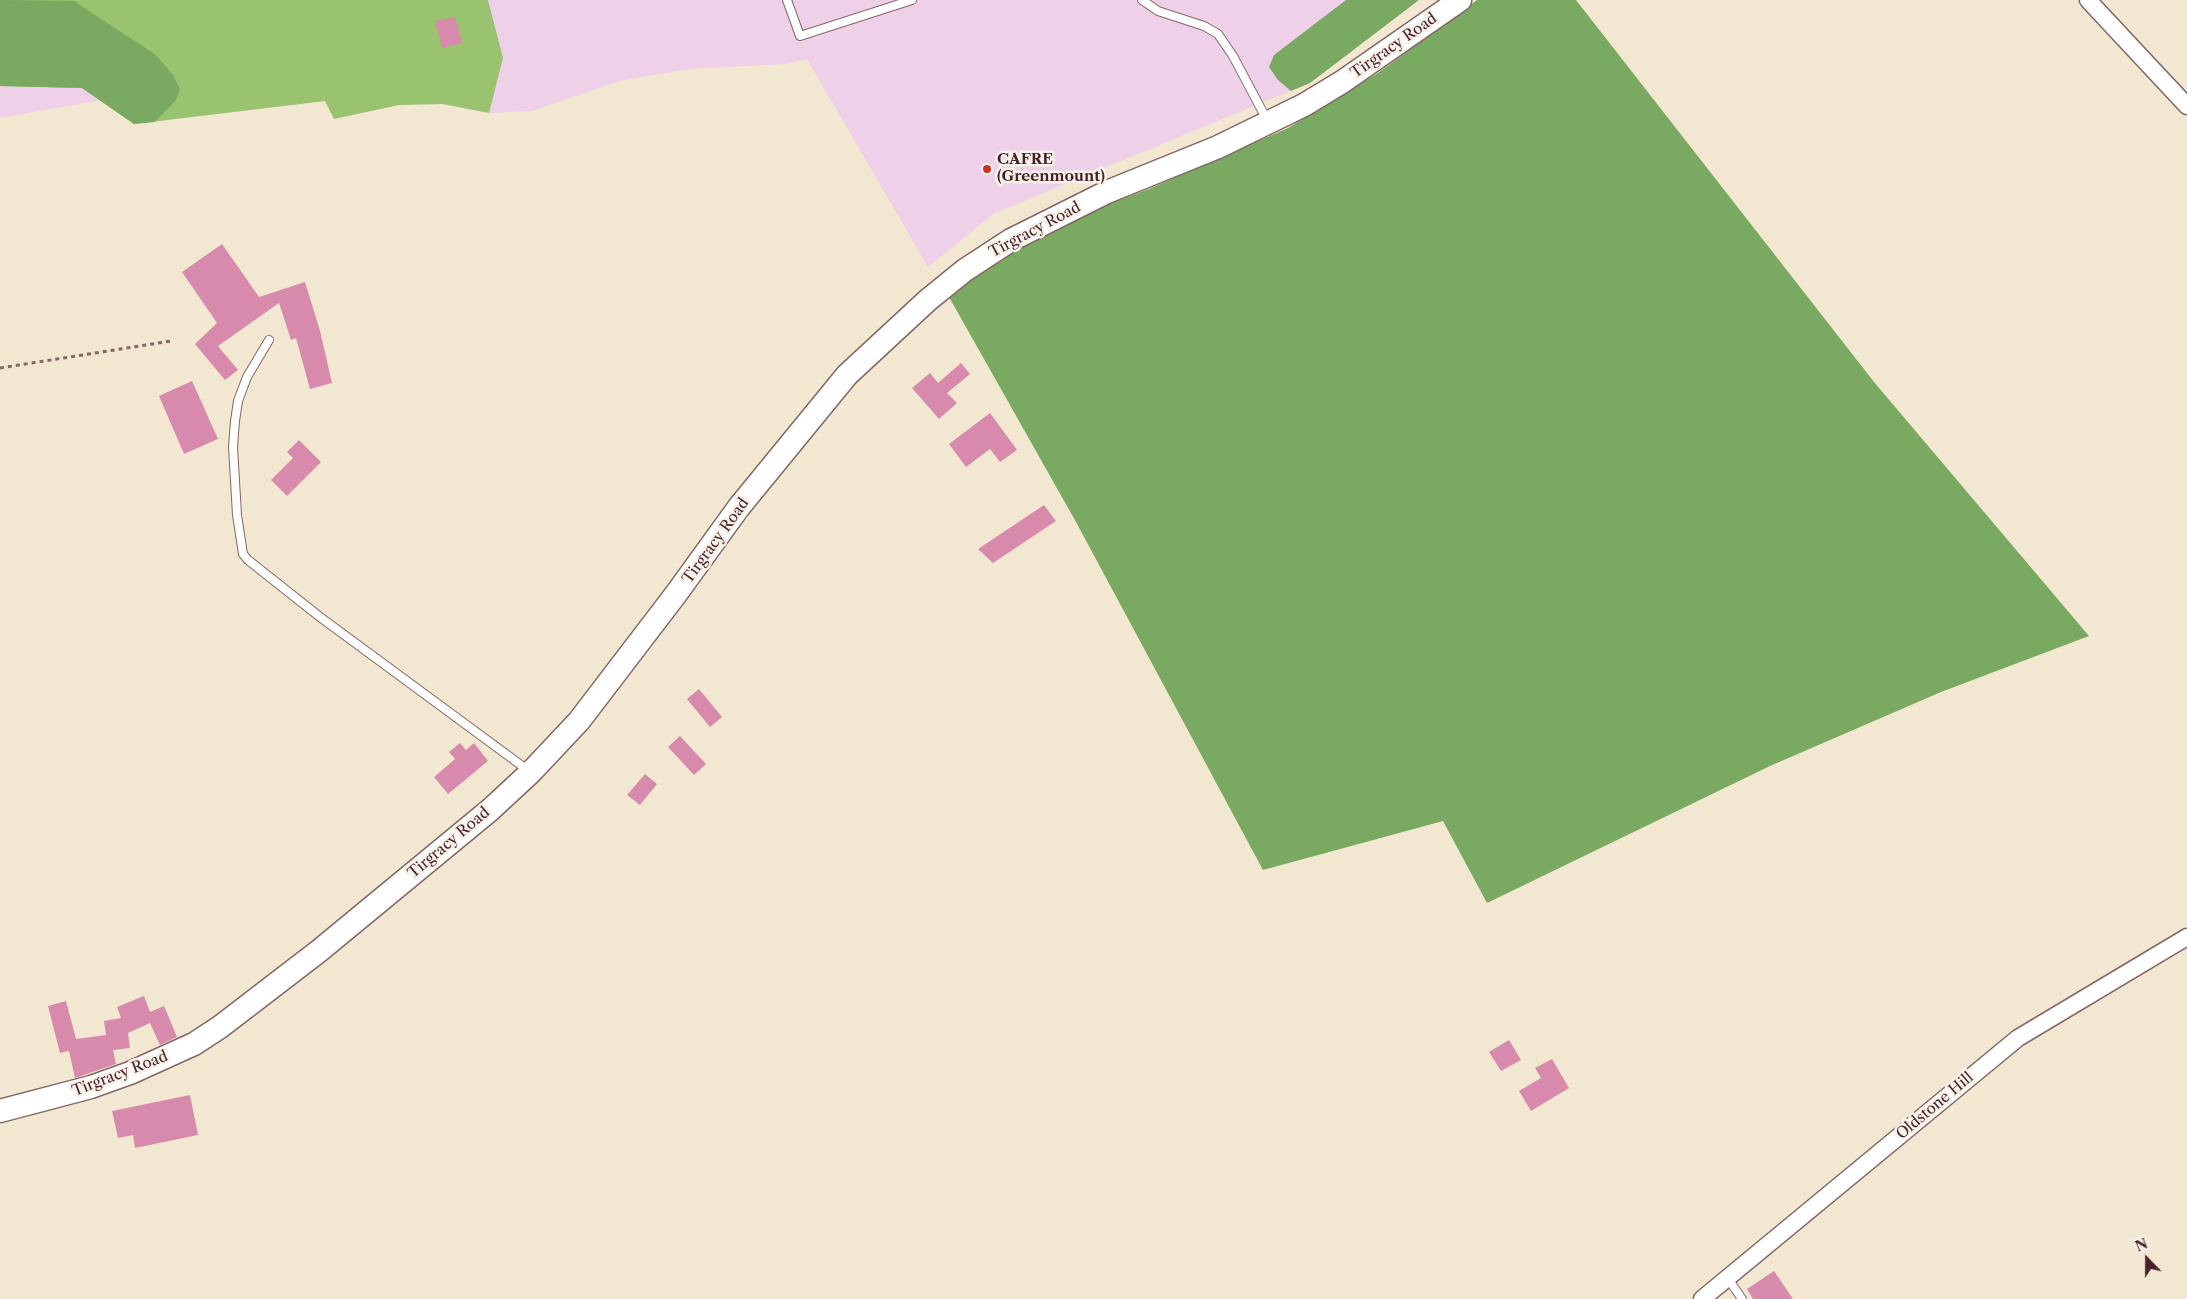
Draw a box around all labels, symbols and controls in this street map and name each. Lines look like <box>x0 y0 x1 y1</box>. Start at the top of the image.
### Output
street label: Tirgracy Road <box>1347 10 1441 82</box>
place label: CAFRE (Greenmount) <box>997 151 1105 186</box>
marker: CAFRE (Greenmount) <box>981 163 993 175</box>
street label: Tirgracy Road <box>986 198 1084 262</box>
street label: Tirgracy Road <box>679 495 753 587</box>
street label: Tirgracy Road <box>405 804 493 882</box>
street label: Tirgracy Road <box>70 1047 170 1101</box>
street label: Oldstone Hill <box>1893 1069 1977 1143</box>
north arrow <box>2122 1234 2172 1284</box>
text: N <box>2132 1234 2150 1256</box>

